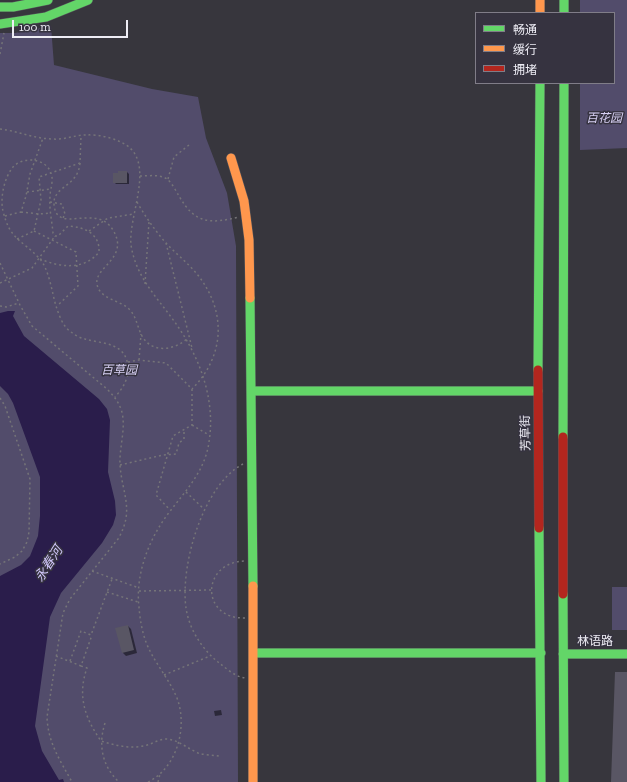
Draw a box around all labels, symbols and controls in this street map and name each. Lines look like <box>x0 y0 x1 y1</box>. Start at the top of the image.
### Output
scale bar <box>14 12 130 38</box>
legend <box>475 12 615 84</box>
text: 100 m <box>19 20 51 34</box>
text: 畅通 <box>513 23 537 37</box>
text: 缓行 <box>513 43 537 57</box>
text: 拥堵 <box>513 63 537 77</box>
park label: 百花园 <box>586 112 622 126</box>
park label: 百草园 <box>101 364 137 378</box>
street label: 芳草街 <box>518 415 534 451</box>
water label: 永春河 <box>32 543 66 585</box>
street label: 林语路 <box>577 635 613 649</box>

